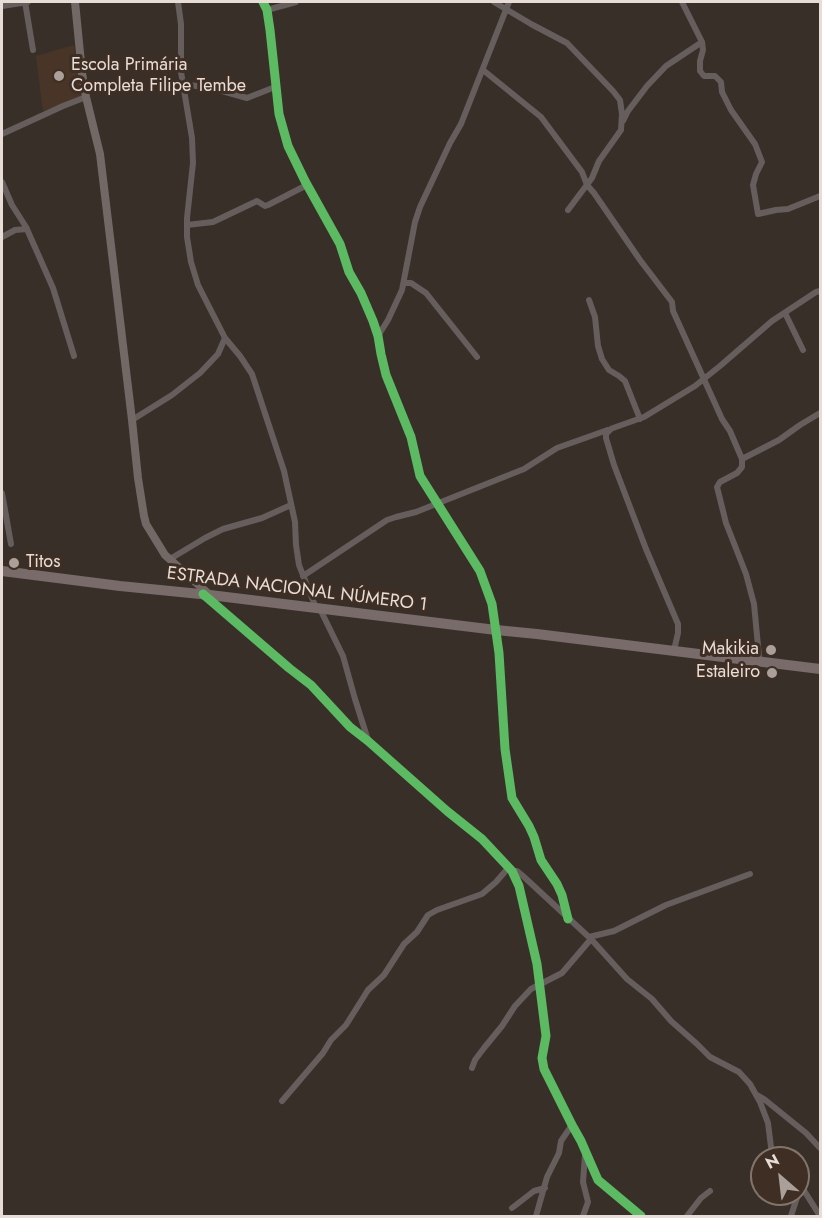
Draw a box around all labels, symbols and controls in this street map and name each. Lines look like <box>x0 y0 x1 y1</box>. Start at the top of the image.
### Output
place label: Escola Primária Completa Filipe Tembe <box>71 55 246 98</box>
marker: Escola Primária Completa Filipe Tembe <box>52 69 66 83</box>
place label: Titos <box>26 552 60 574</box>
marker: Titos <box>7 556 21 570</box>
street label: ESTRADA NACIONAL NÚMERO 1 <box>166 563 428 617</box>
place label: Makikia <box>702 639 759 661</box>
marker: Makikia <box>764 643 778 657</box>
place label: Estaleiro <box>696 662 760 684</box>
marker: Estaleiro <box>765 666 779 680</box>
north arrow <box>750 1146 810 1206</box>
text: N <box>761 1148 783 1175</box>

